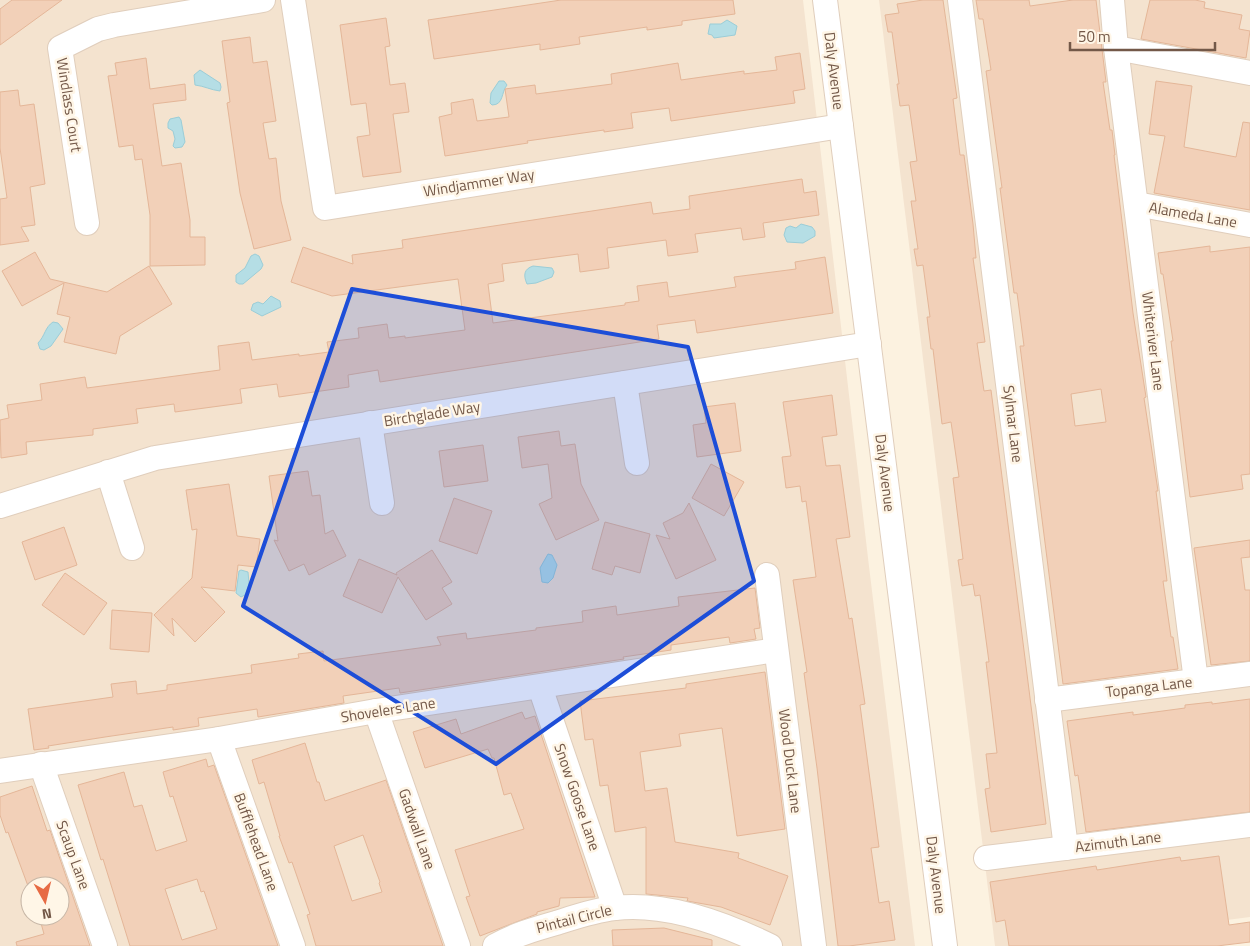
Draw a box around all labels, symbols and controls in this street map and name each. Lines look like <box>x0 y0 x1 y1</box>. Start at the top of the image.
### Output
scale bar <box>1070 20 1215 52</box>
text: 50 m <box>1078 25 1111 48</box>
street label: Daly Avenue <box>818 31 851 111</box>
street label: Windlass Court <box>51 56 88 154</box>
street label: Windjammer Way <box>422 162 536 203</box>
street label: Alameda Lane <box>1147 195 1239 234</box>
street label: Whiteriver Lane <box>1136 290 1171 392</box>
street label: Sylmar Lane <box>997 384 1030 464</box>
street label: Birchglade Way <box>382 395 482 432</box>
street label: Daly Avenue <box>869 433 902 513</box>
street label: Topanga Lane <box>1104 670 1193 703</box>
street label: Shovelers Lane <box>339 691 437 728</box>
street label: Wood Duck Lane <box>773 707 808 814</box>
street label: Snow Goose Lane <box>548 740 607 854</box>
street label: Gadwall Lane <box>393 785 442 872</box>
street label: Bufflehead Lane <box>228 790 285 894</box>
street label: Scaup Lane <box>50 817 97 892</box>
street label: Azimuth Lane <box>1074 825 1162 858</box>
street label: Daly Avenue <box>920 835 953 915</box>
north arrow <box>20 876 70 926</box>
street label: Pintail Circle <box>534 898 614 939</box>
text: N <box>41 903 53 925</box>

